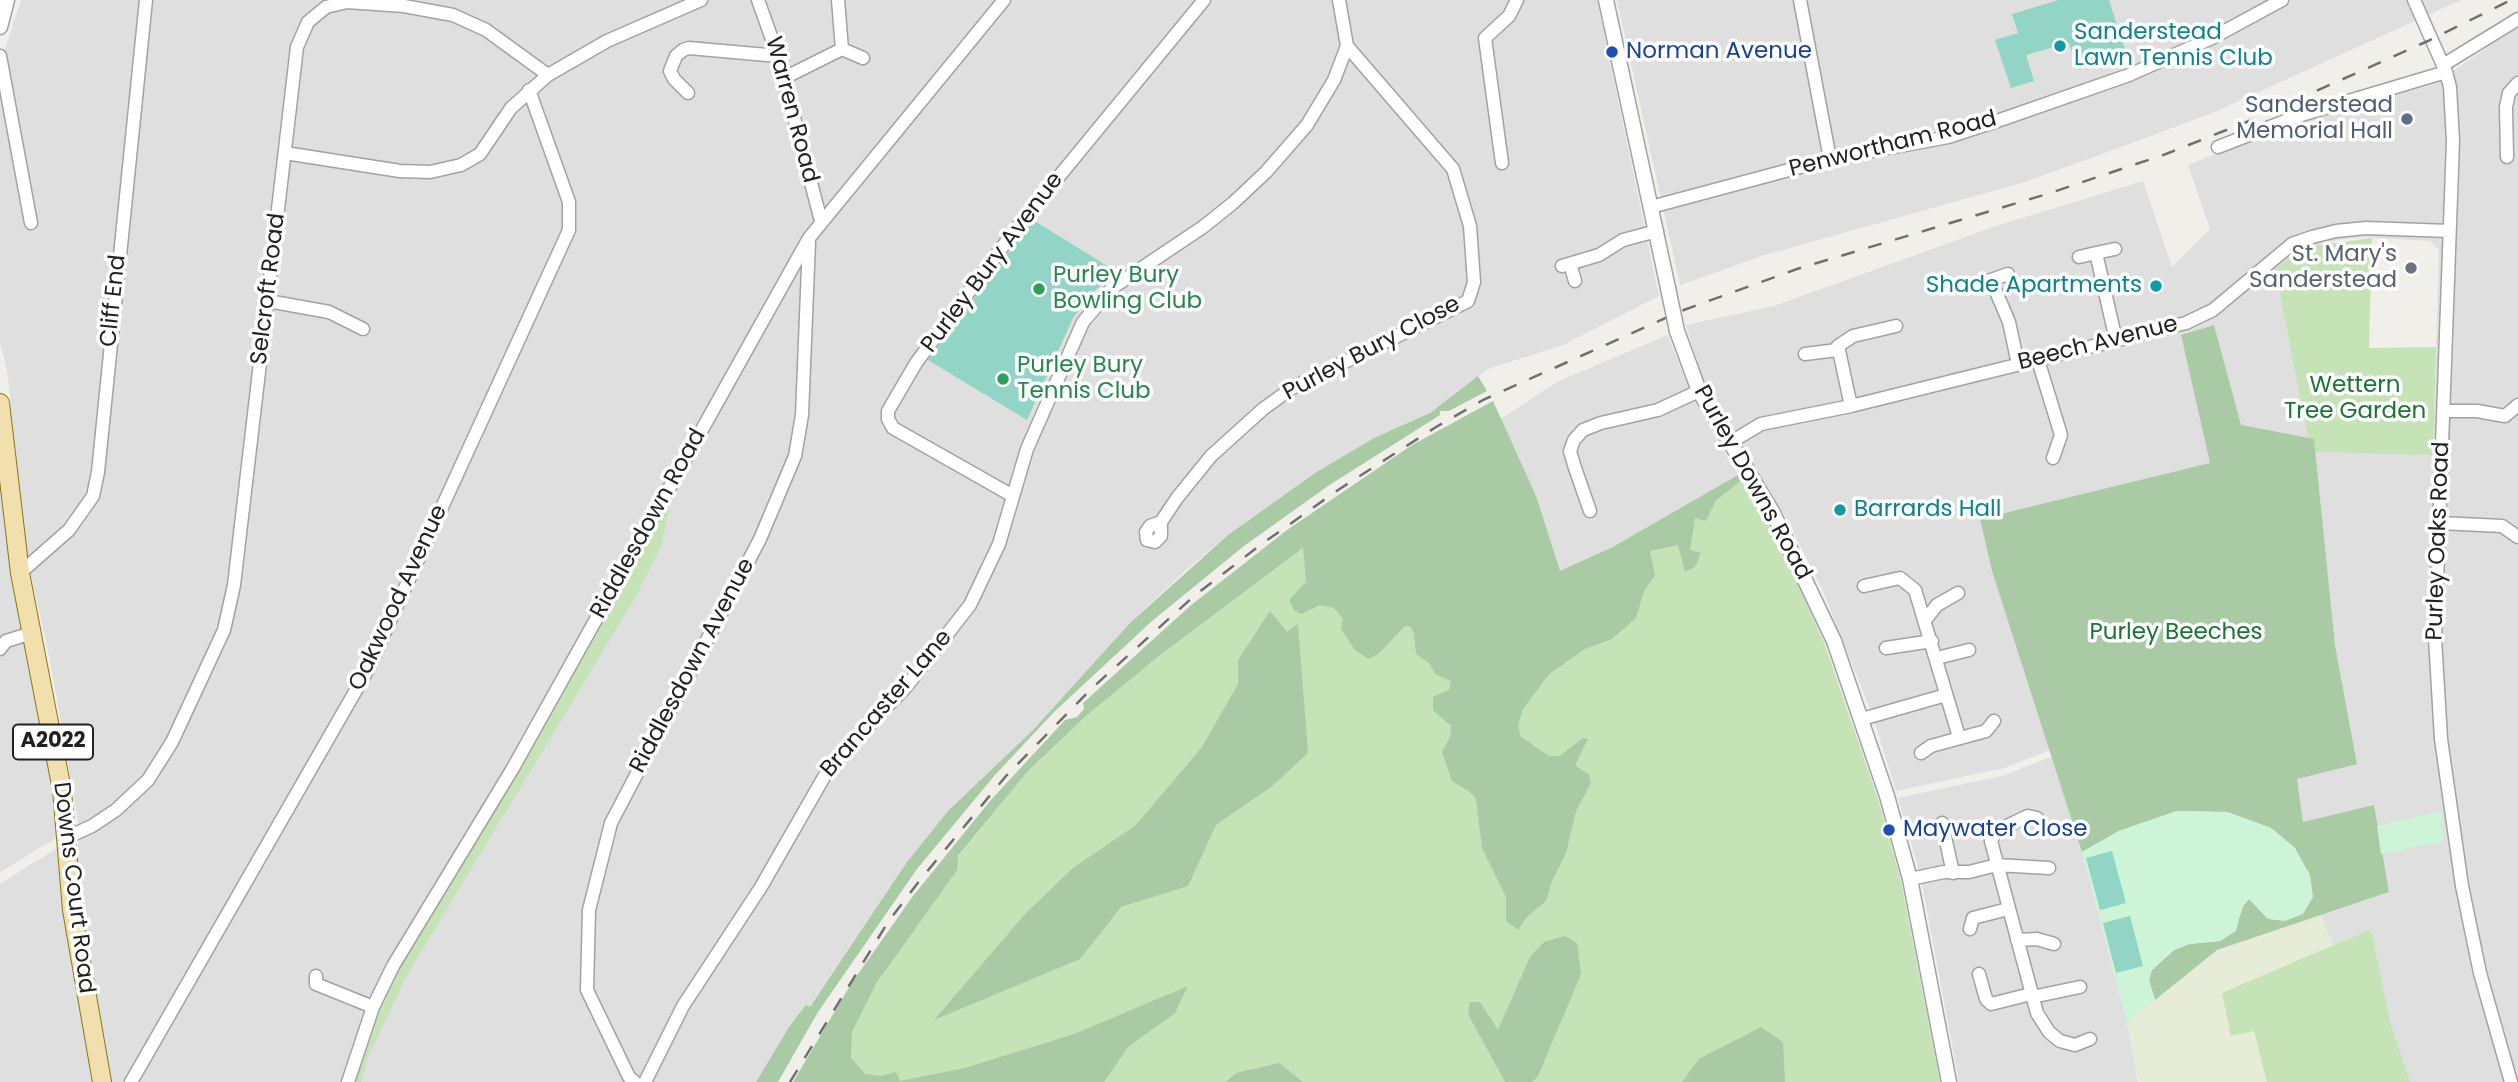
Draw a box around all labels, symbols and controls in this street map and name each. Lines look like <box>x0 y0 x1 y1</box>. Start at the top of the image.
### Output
place label: Sanderstead Lawn Tennis Club <box>2074 19 2273 73</box>
street label: Warren Road <box>758 34 824 186</box>
place label: Norman Avenue <box>1626 38 1812 66</box>
marker: Sanderstead Lawn Tennis Club <box>2052 38 2068 54</box>
marker: Norman Avenue <box>1604 44 1620 60</box>
place label: Sanderstead Memorial Hall <box>2236 92 2393 146</box>
street label: Penwortham Road <box>1786 106 2000 184</box>
marker: Sanderstead Memorial Hall <box>2399 111 2415 127</box>
street label: Purley Bury Avenue <box>916 167 1070 359</box>
street label: Selcroft Road <box>246 212 292 366</box>
place label: St. Mary's Sanderstead <box>2249 241 2397 295</box>
street label: Cliff End <box>95 254 133 348</box>
marker: St. Mary's Sanderstead <box>2403 260 2419 276</box>
place label: Purley Bury Bowling Club <box>1053 262 1202 316</box>
place label: Shade Apartments <box>1926 272 2142 300</box>
marker: Shade Apartments <box>2148 278 2164 294</box>
marker: Purley Bury Bowling Club <box>1031 281 1047 297</box>
street label: Purley Bury Close <box>1279 291 1465 407</box>
street label: Beech Avenue <box>2015 311 2181 377</box>
place label: Purley Bury Tennis Club <box>1017 352 1151 406</box>
marker: Purley Bury Tennis Club <box>995 371 1011 387</box>
park label: Wettern Tree Garden <box>2284 372 2426 426</box>
street label: Purley Downs Road <box>1687 381 1817 585</box>
street label: Riddlesdown Road <box>585 424 713 624</box>
street label: Purley Oaks Road <box>2422 441 2456 641</box>
place label: Barrards Hall <box>1854 496 2001 524</box>
street label: Oakwood Avenue <box>344 501 454 695</box>
marker: Barrards Hall <box>1832 502 1848 518</box>
street label: Riddlesdown Avenue <box>625 554 761 778</box>
park label: Purley Beeches <box>2089 619 2263 647</box>
street label: Brancaster Lane <box>815 625 959 783</box>
road number: A2022 <box>13 724 93 760</box>
street label: Downs Court Road <box>46 781 100 995</box>
place label: Maywater Close <box>1903 816 2087 844</box>
marker: Maywater Close <box>1881 822 1897 838</box>

